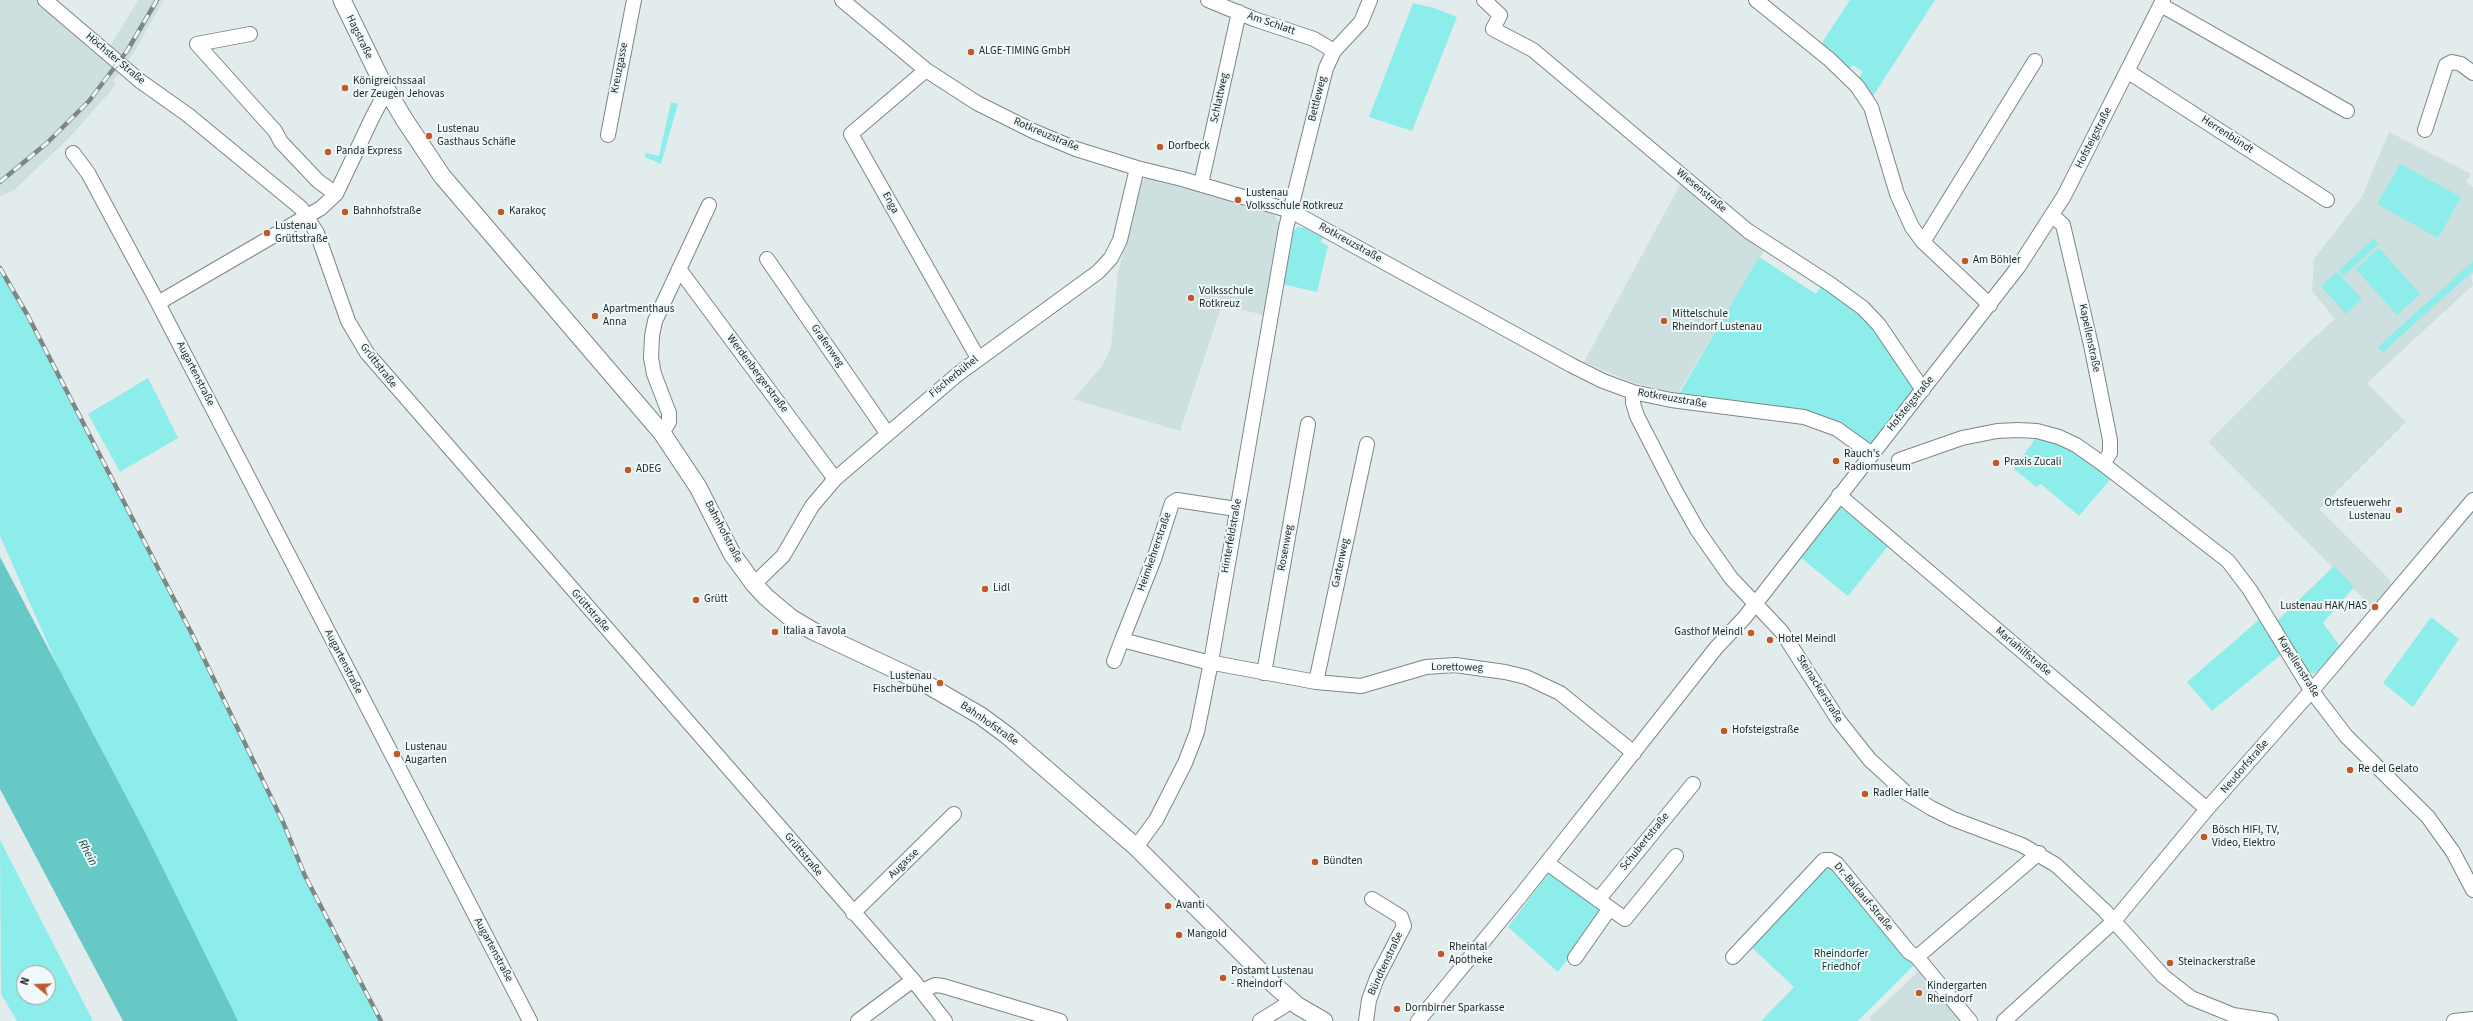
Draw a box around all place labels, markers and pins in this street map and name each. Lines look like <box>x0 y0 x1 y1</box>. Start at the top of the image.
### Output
place label: ALGE-TIMING GmbH <box>979 45 1070 59</box>
marker: ALGE-TIMING GmbH <box>966 47 976 57</box>
place label: Königreichssaal der Zeugen Jehovas <box>353 75 444 101</box>
marker: Königreichssaal der Zeugen Jehovas <box>340 83 350 93</box>
place label: Lustenau Gasthaus Schäfle <box>437 123 516 149</box>
marker: Lustenau Gasthaus Schäfle <box>424 131 434 141</box>
place label: Dorfbeck <box>1168 140 1210 154</box>
marker: Dorfbeck <box>1155 142 1165 152</box>
place label: Panda Express <box>336 145 402 159</box>
marker: Panda Express <box>323 147 333 157</box>
place label: Lustenau Volksschule Rotkreuz <box>1246 187 1343 213</box>
marker: Lustenau Volksschule Rotkreuz <box>1233 195 1243 205</box>
place label: Bahnhofstraße <box>353 205 421 219</box>
place label: Karakoç <box>509 205 546 219</box>
marker: Bahnhofstraße <box>340 207 350 217</box>
marker: Karakoç <box>496 207 506 217</box>
place label: Lustenau Grüttstraße <box>275 220 328 246</box>
marker: Lustenau Grüttstraße <box>262 228 272 238</box>
place label: Am Böhler <box>1973 254 2021 268</box>
marker: Am Böhler <box>1960 256 1970 266</box>
place label: Volksschule Rotkreuz <box>1199 285 1253 311</box>
marker: Volksschule Rotkreuz <box>1186 293 1196 303</box>
place label: Apartmenthaus Anna <box>603 303 674 329</box>
place label: Mittelschule Rheindorf Lustenau <box>1672 308 1762 334</box>
marker: Apartmenthaus Anna <box>590 311 600 321</box>
marker: Mittelschule Rheindorf Lustenau <box>1659 316 1669 326</box>
place label: Rauch's Radiomuseum <box>1844 448 1911 474</box>
marker: Rauch's Radiomuseum <box>1831 456 1841 466</box>
place label: Praxis Zucali <box>2004 456 2061 470</box>
marker: Praxis Zucali <box>1991 458 2001 468</box>
place label: ADEG <box>636 463 661 477</box>
marker: ADEG <box>623 465 633 475</box>
place label: Ortsfeuerwehr Lustenau <box>2325 497 2391 523</box>
marker: Ortsfeuerwehr Lustenau <box>2394 505 2404 515</box>
place label: Lidl <box>993 582 1010 596</box>
marker: Lidl <box>980 584 990 594</box>
place label: Grütt <box>704 593 728 607</box>
marker: Grütt <box>691 595 701 605</box>
place label: Lustenau HAK/HAS <box>2280 600 2367 614</box>
marker: Lustenau HAK/HAS <box>2370 602 2380 612</box>
place label: Italia a Tavola <box>783 625 846 639</box>
place label: Gasthof Meindl <box>1674 626 1743 640</box>
marker: Italia a Tavola <box>770 627 780 637</box>
marker: Gasthof Meindl <box>1746 628 1756 638</box>
place label: Hotel Meindl <box>1778 633 1836 647</box>
marker: Hotel Meindl <box>1765 635 1775 645</box>
place label: Lustenau Fischerbühel <box>873 670 932 696</box>
marker: Lustenau Fischerbühel <box>935 678 945 688</box>
place label: Hofsteigstraße <box>1732 724 1799 738</box>
marker: Hofsteigstraße <box>1719 726 1729 736</box>
place label: Lustenau Augarten <box>405 741 447 767</box>
marker: Lustenau Augarten <box>392 749 402 759</box>
place label: Re del Gelato <box>2358 763 2418 777</box>
marker: Re del Gelato <box>2345 765 2355 775</box>
place label: Radler Halle <box>1873 787 1929 801</box>
marker: Radler Halle <box>1860 789 1870 799</box>
place label: Bösch HIFI, TV, Video, Elektro <box>2212 824 2279 850</box>
marker: Bösch HIFI, TV, Video, Elektro <box>2199 832 2209 842</box>
place label: Bündten <box>1323 855 1363 869</box>
marker: Bündten <box>1310 857 1320 867</box>
place label: Avanti <box>1176 899 1205 913</box>
marker: Avanti <box>1163 901 1173 911</box>
place label: Mangold <box>1187 928 1227 942</box>
marker: Mangold <box>1174 930 1184 940</box>
place label: Rheintal Apotheke <box>1449 941 1493 967</box>
marker: Rheintal Apotheke <box>1436 949 1446 959</box>
place label: Steinackerstraße <box>2178 956 2255 970</box>
marker: Steinackerstraße <box>2165 958 2175 968</box>
place label: Postamt Lustenau - Rheindorf <box>1231 965 1314 991</box>
marker: Postamt Lustenau - Rheindorf <box>1218 973 1228 983</box>
place label: Kindergarten Rheindorf <box>1927 980 1987 1006</box>
marker: Kindergarten Rheindorf <box>1914 988 1924 998</box>
place label: Dornbirner Sparkasse <box>1405 1002 1504 1016</box>
marker: Dornbirner Sparkasse <box>1392 1004 1402 1014</box>

